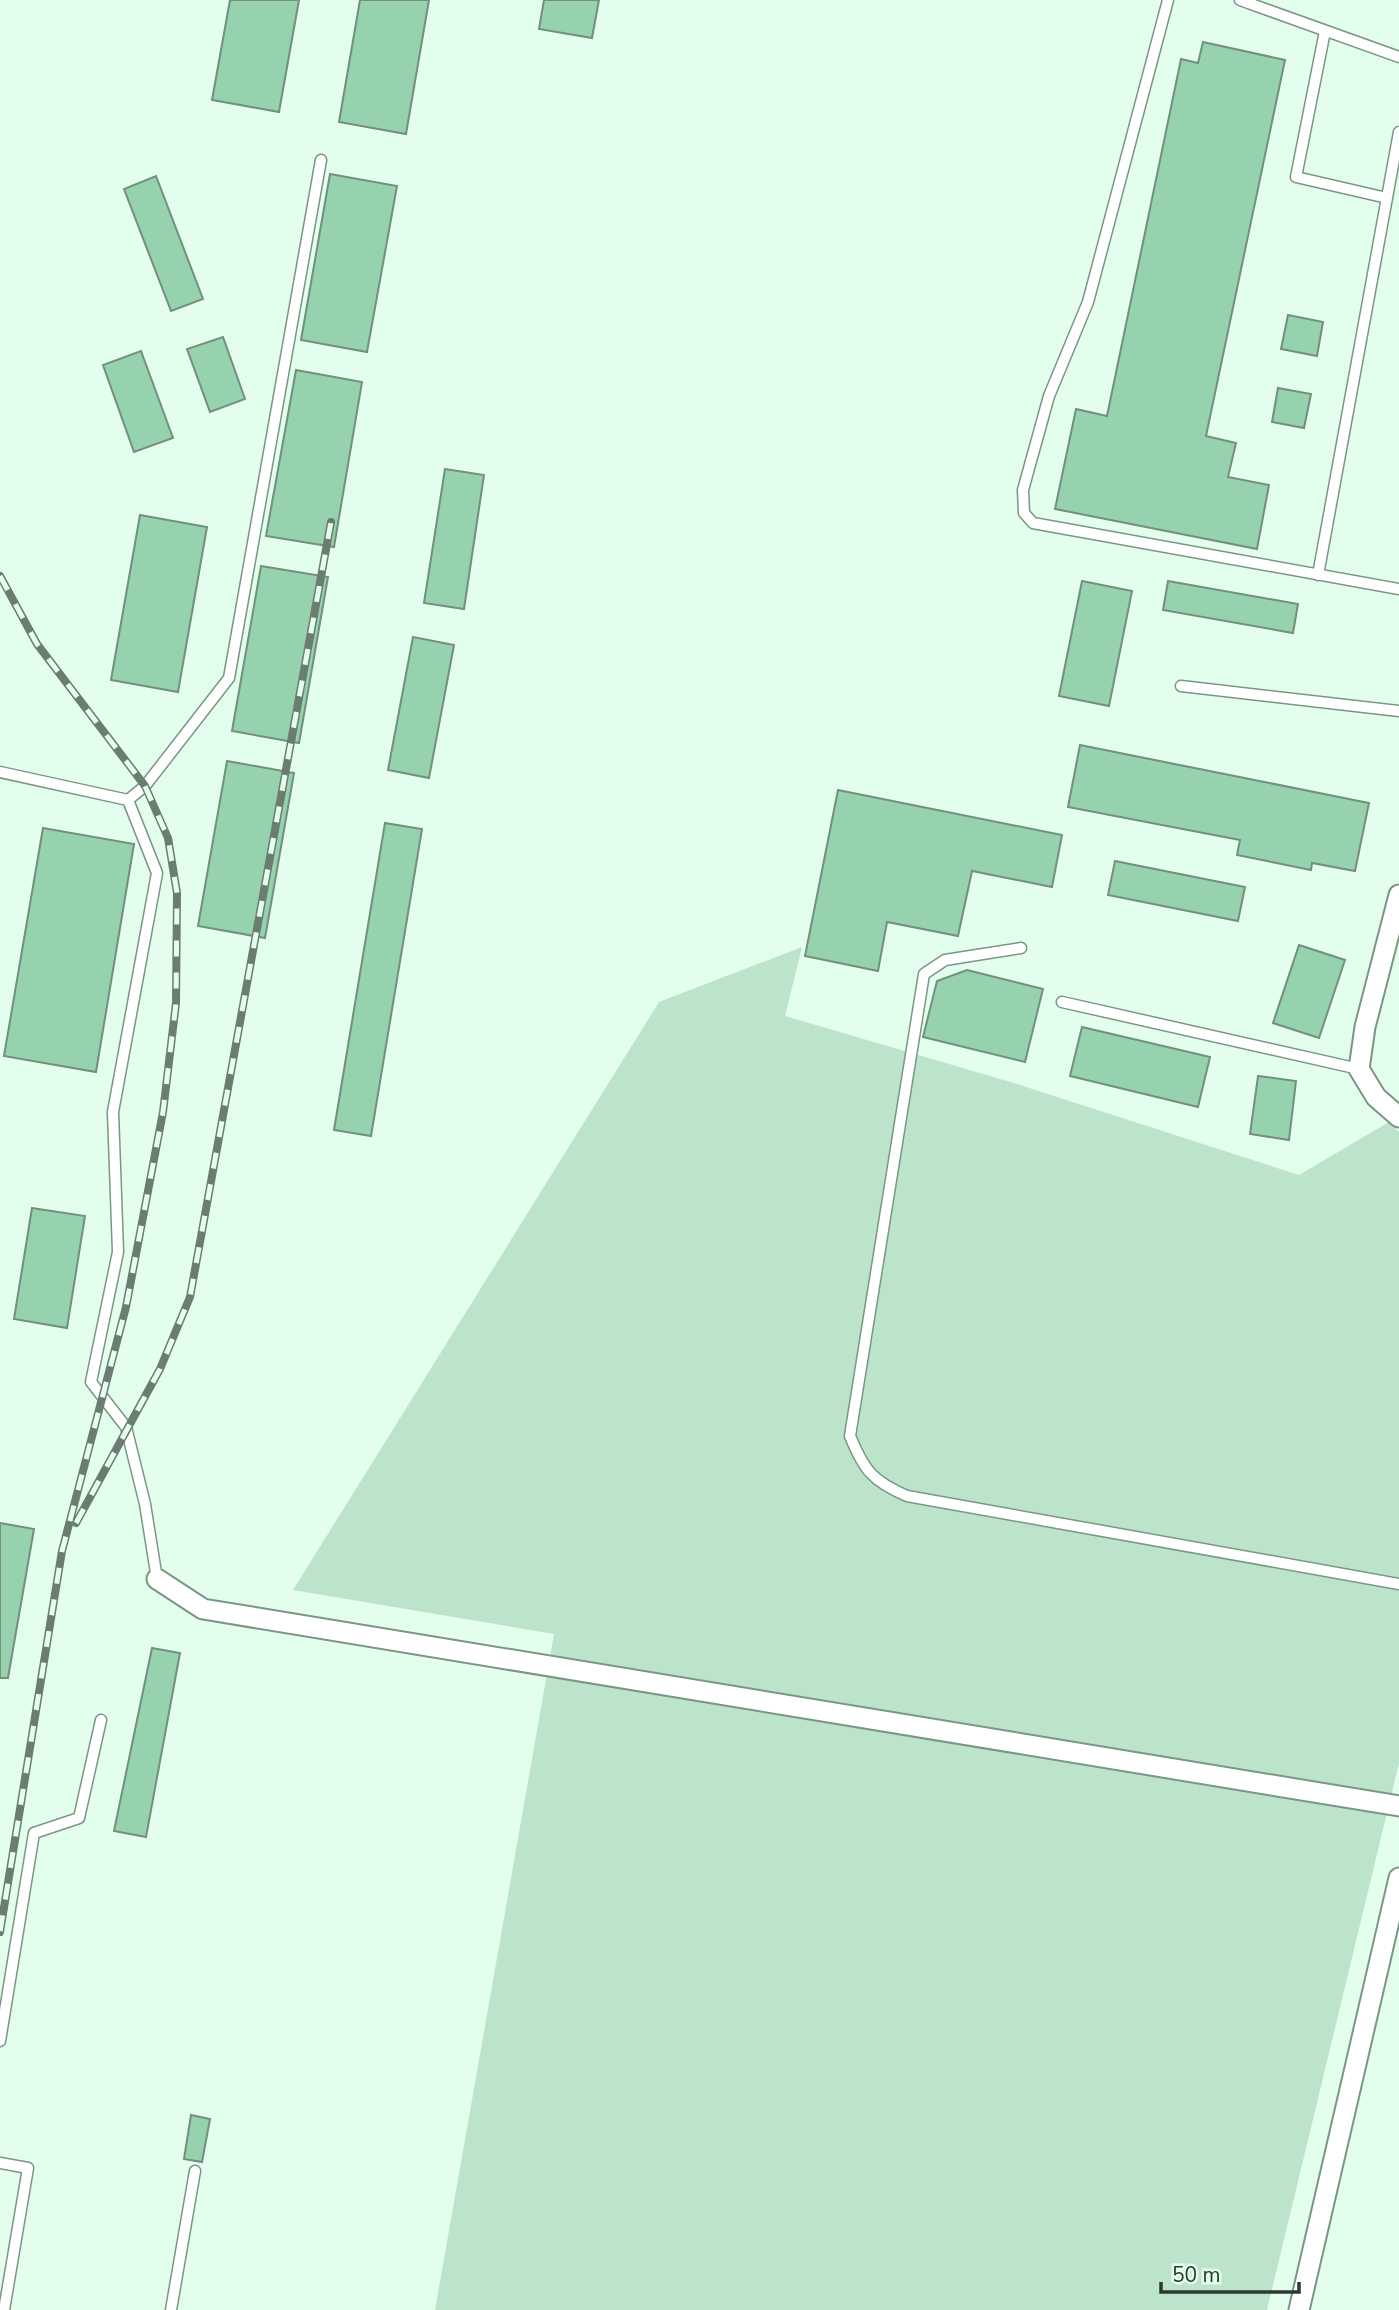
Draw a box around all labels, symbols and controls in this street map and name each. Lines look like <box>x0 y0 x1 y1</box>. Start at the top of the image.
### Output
scale bar <box>1161 2250 1299 2294</box>
text: 50 m <box>1172 2261 1221 2289</box>

